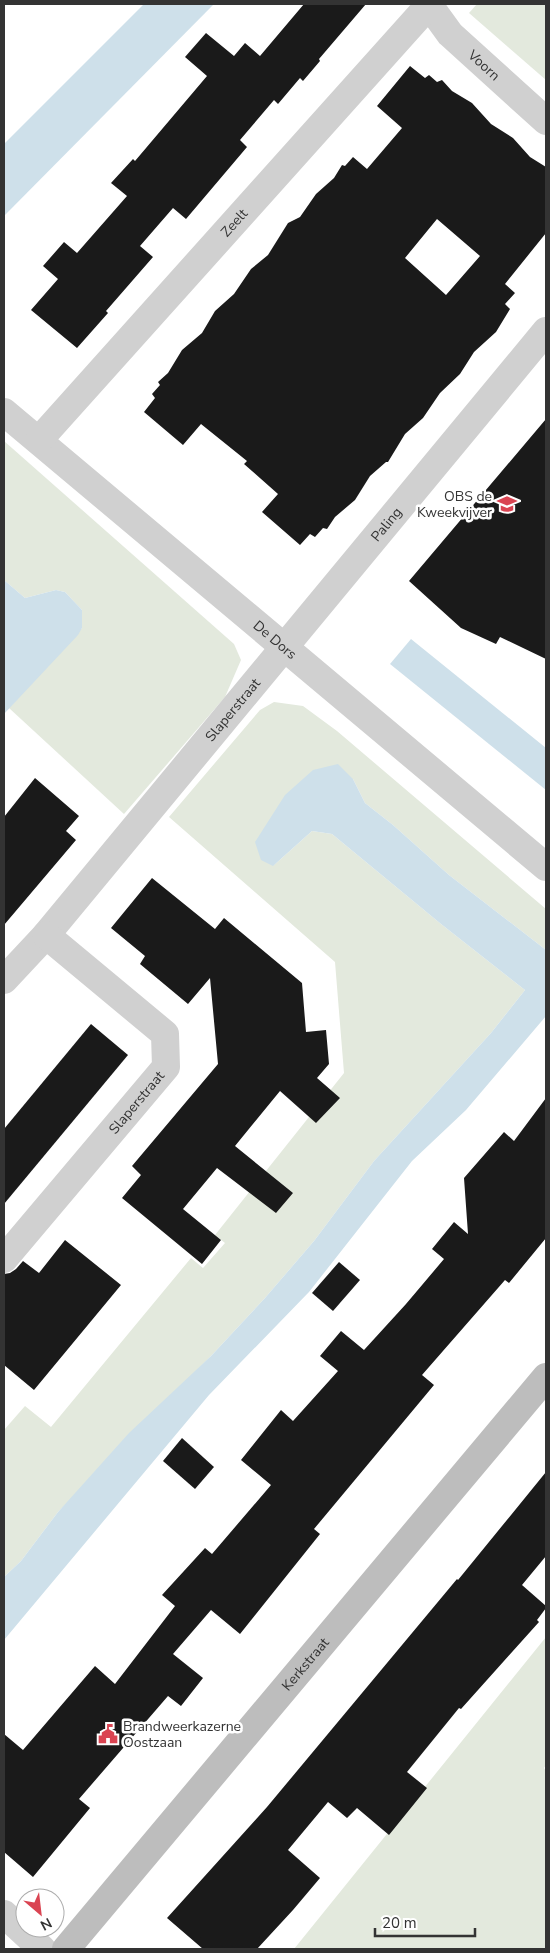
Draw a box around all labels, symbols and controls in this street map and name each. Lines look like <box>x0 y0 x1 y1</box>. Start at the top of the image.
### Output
street label: Voorn <box>463 45 504 85</box>
street label: Zeelt <box>217 205 252 241</box>
place label: OBS de Kweekvijver <box>417 487 492 522</box>
school or university icon: OBS de Kweekvijver <box>496 493 518 515</box>
street label: Paling <box>367 503 406 546</box>
street label: De Dors <box>249 616 301 664</box>
street label: Slaperstraat <box>201 674 265 746</box>
street label: Slaperstraat <box>104 1067 169 1138</box>
street label: Kerkstraat <box>278 1634 333 1695</box>
place label: Brandweerkazerne Oostzaan <box>123 1717 241 1752</box>
public building icon: Brandweerkazerne Oostzaan <box>97 1723 119 1745</box>
north arrow <box>15 1888 65 1938</box>
scale bar <box>375 1906 475 1938</box>
text: N <box>37 1913 55 1935</box>
text: 20 m <box>382 1913 417 1933</box>

